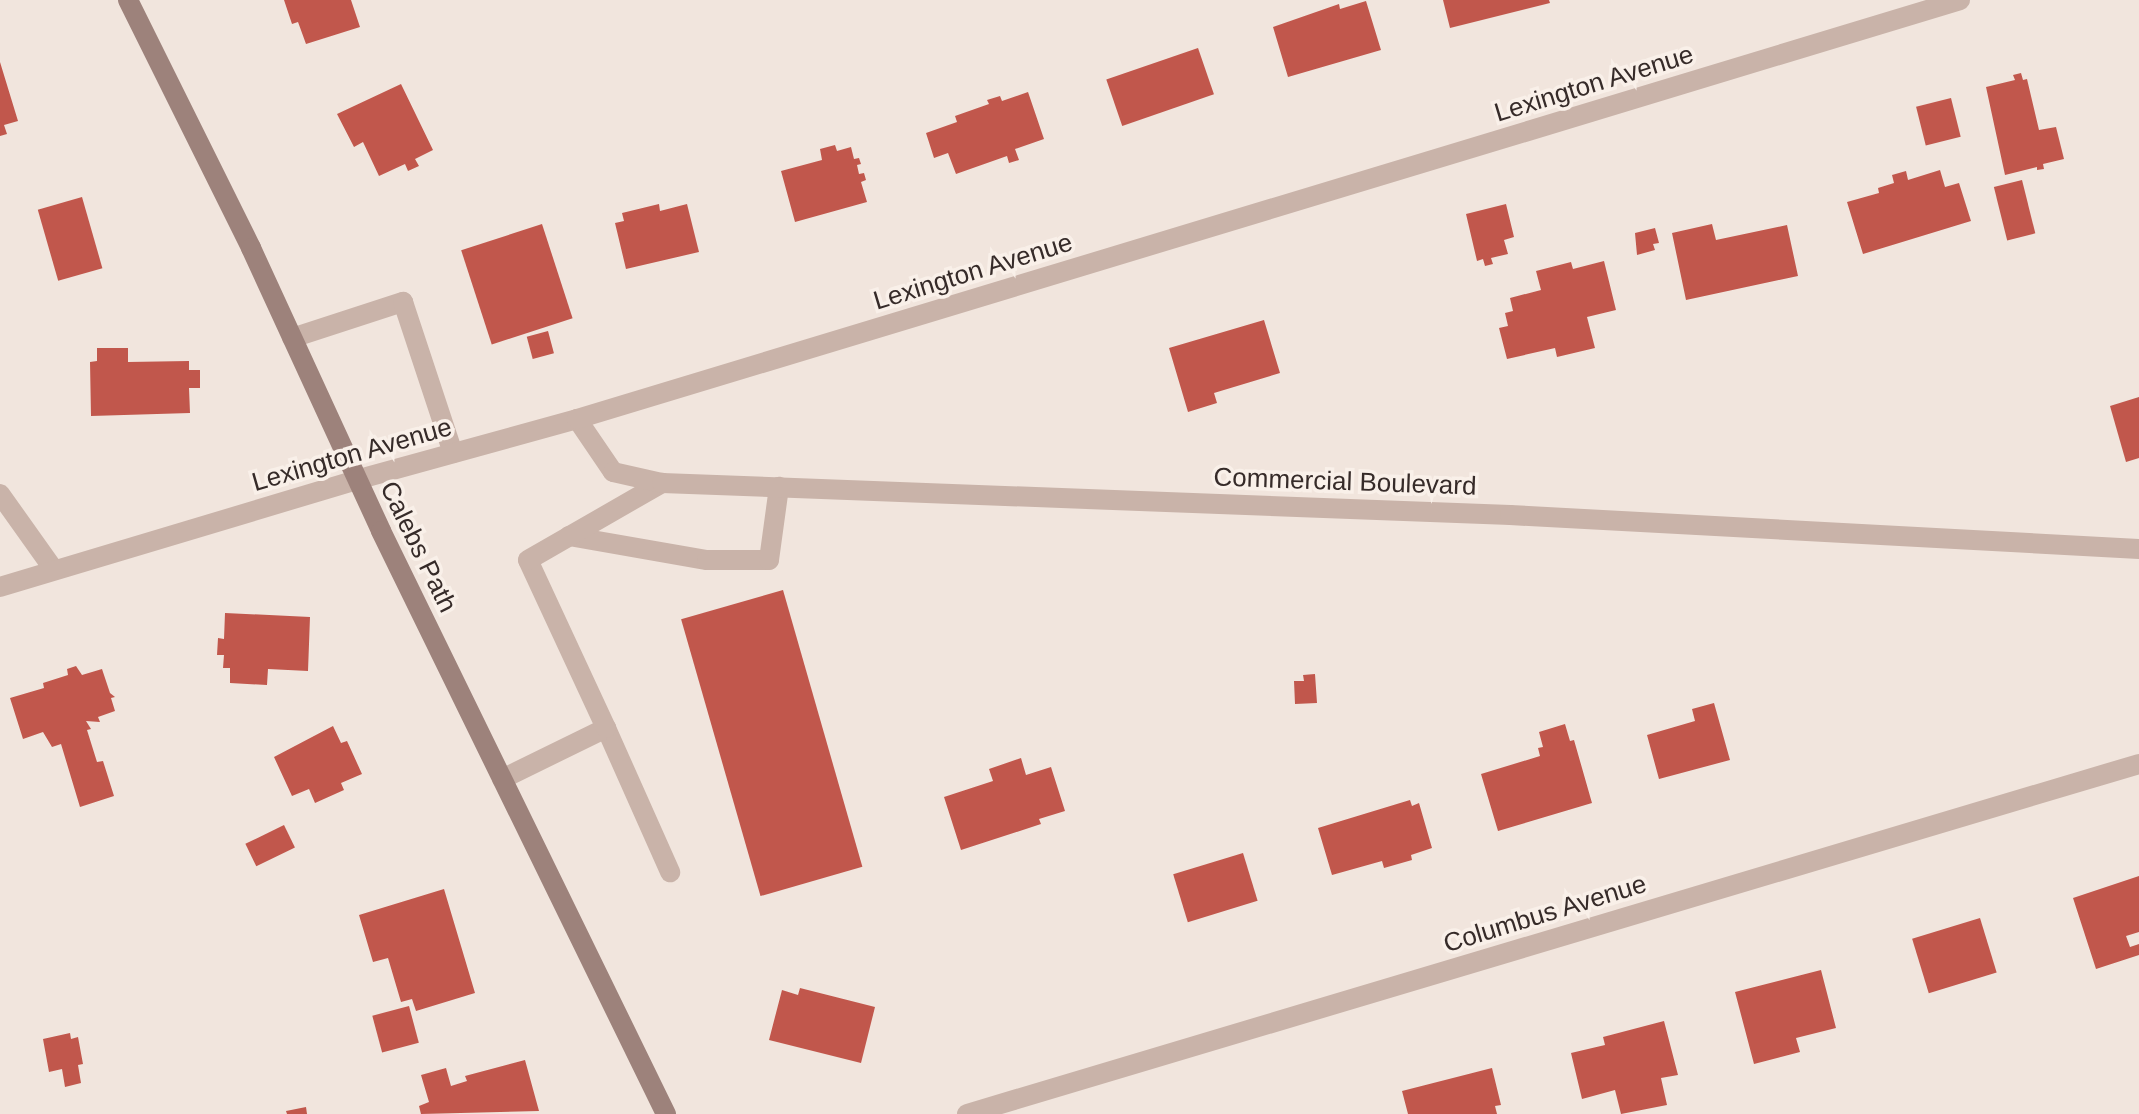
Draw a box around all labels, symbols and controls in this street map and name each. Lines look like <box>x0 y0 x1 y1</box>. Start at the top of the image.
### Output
street label: Lexington Avenue <box>1490 39 1698 129</box>
street label: Lexington Avenue <box>869 227 1077 317</box>
street label: Lexington Avenue <box>248 411 456 499</box>
street label: Commercial Boulevard <box>1213 462 1477 502</box>
street label: Calebs Path <box>373 477 463 617</box>
street label: Columbus Avenue <box>1439 868 1651 960</box>

